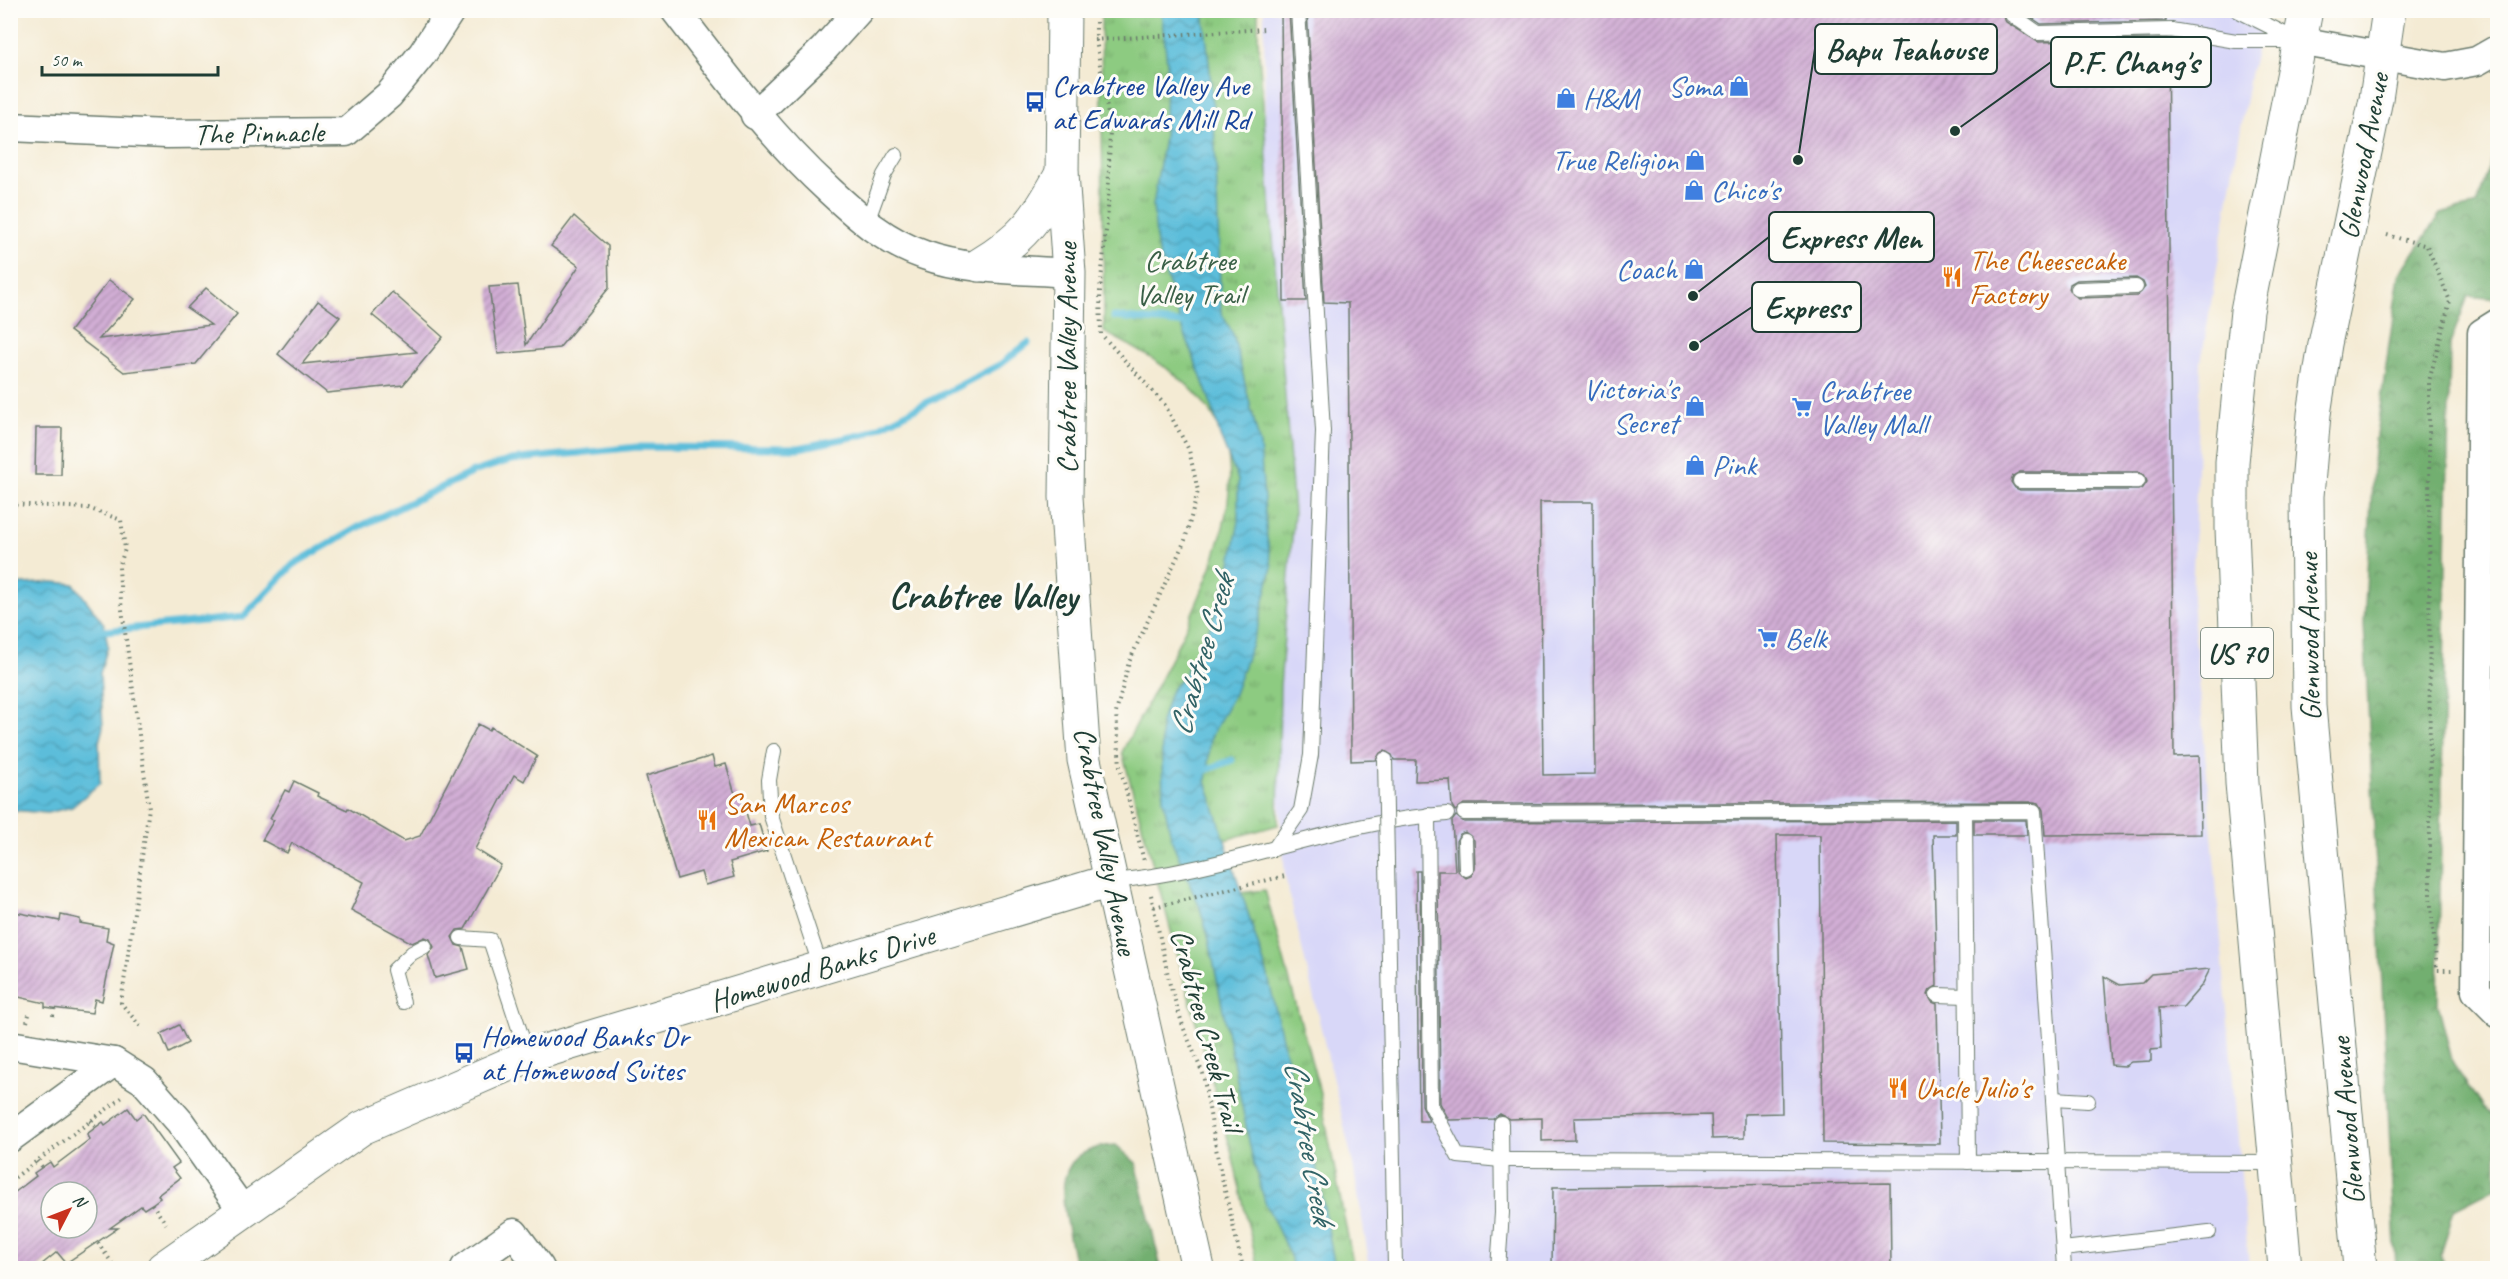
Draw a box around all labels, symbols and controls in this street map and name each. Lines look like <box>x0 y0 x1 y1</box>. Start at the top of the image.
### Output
callout: Bapu Teahouse <box>1815 24 1997 74</box>
text: Bapu Teahouse <box>1826 29 1990 70</box>
callout: P.F. Chang's <box>2051 37 2211 87</box>
scale bar <box>42 39 218 77</box>
text: P.F. Chang's <box>2063 42 2202 83</box>
text: 50 m <box>51 49 84 71</box>
place label: Crabtree Valley Ave at Edwards Mill Rd <box>1052 66 1253 138</box>
place label: Soma <box>1668 67 1724 105</box>
street label: Glenwood Avenue <box>2328 68 2398 242</box>
shop icon: Soma <box>1727 74 1751 98</box>
place label: H&M <box>1583 79 1641 117</box>
shop icon: H&M <box>1554 86 1578 110</box>
bus stop icon: Crabtree Valley Ave at Edwards Mill Rd <box>1023 90 1047 114</box>
street label: The Pinnacle <box>194 113 326 153</box>
place label: True Religion <box>1552 141 1679 179</box>
shop icon: True Religion <box>1683 148 1707 172</box>
place label: Chico's <box>1711 171 1782 209</box>
shop icon: Chico's <box>1682 178 1706 202</box>
callout: Express Men <box>1769 212 1934 262</box>
text: Express Men <box>1780 217 1924 258</box>
street label: Crabtree Valley Avenue <box>1047 240 1085 474</box>
park label: Crabtree Valley Trail <box>1136 241 1249 313</box>
place label: The Cheesecake Factory <box>1969 241 2127 313</box>
place label: Coach <box>1616 250 1678 288</box>
shop icon: Coach <box>1682 257 1706 281</box>
restaurant icon: The Cheesecake Factory <box>1940 265 1964 289</box>
callout: Express <box>1752 282 1861 332</box>
text: Express <box>1764 287 1853 328</box>
place label: Victoria's Secret <box>1583 370 1682 442</box>
place label: Crabtree Valley Mall <box>1819 371 1932 443</box>
shop icon: Victoria's Secret <box>1683 394 1707 418</box>
supermarket icon: Crabtree Valley Mall <box>1790 395 1814 419</box>
place label: Pink <box>1712 446 1758 484</box>
shop icon: Pink <box>1683 453 1707 477</box>
street label: Glenwood Avenue <box>2288 550 2329 721</box>
water label: Crabtree Creek <box>1159 565 1246 740</box>
district label: Crabtree Valley <box>889 573 1081 619</box>
place label: Belk <box>1785 619 1829 657</box>
supermarket icon: Belk <box>1756 626 1780 650</box>
road number: US 70 <box>2201 628 2273 678</box>
street label: Crabtree Valley Avenue <box>1065 724 1147 960</box>
place label: San Marcos Mexican Restaurant <box>724 784 934 856</box>
restaurant icon: San Marcos Mexican Restaurant <box>695 808 719 832</box>
street label: Homewood Banks Drive <box>705 915 941 1020</box>
street label: Crabtree Creek Trail <box>1162 925 1253 1140</box>
place label: Homewood Banks Dr at Homewood Suites <box>481 1017 692 1089</box>
street label: Glenwood Avenue <box>2321 1033 2373 1206</box>
bus stop icon: Homewood Banks Dr at Homewood Suites <box>452 1041 476 1065</box>
water label: Crabtree Creek <box>1275 1058 1345 1233</box>
place label: Uncle Julio's <box>1915 1069 2034 1107</box>
restaurant icon: Uncle Julio's <box>1886 1076 1910 1100</box>
north arrow <box>39 1180 99 1240</box>
text: N <box>69 1190 92 1213</box>

